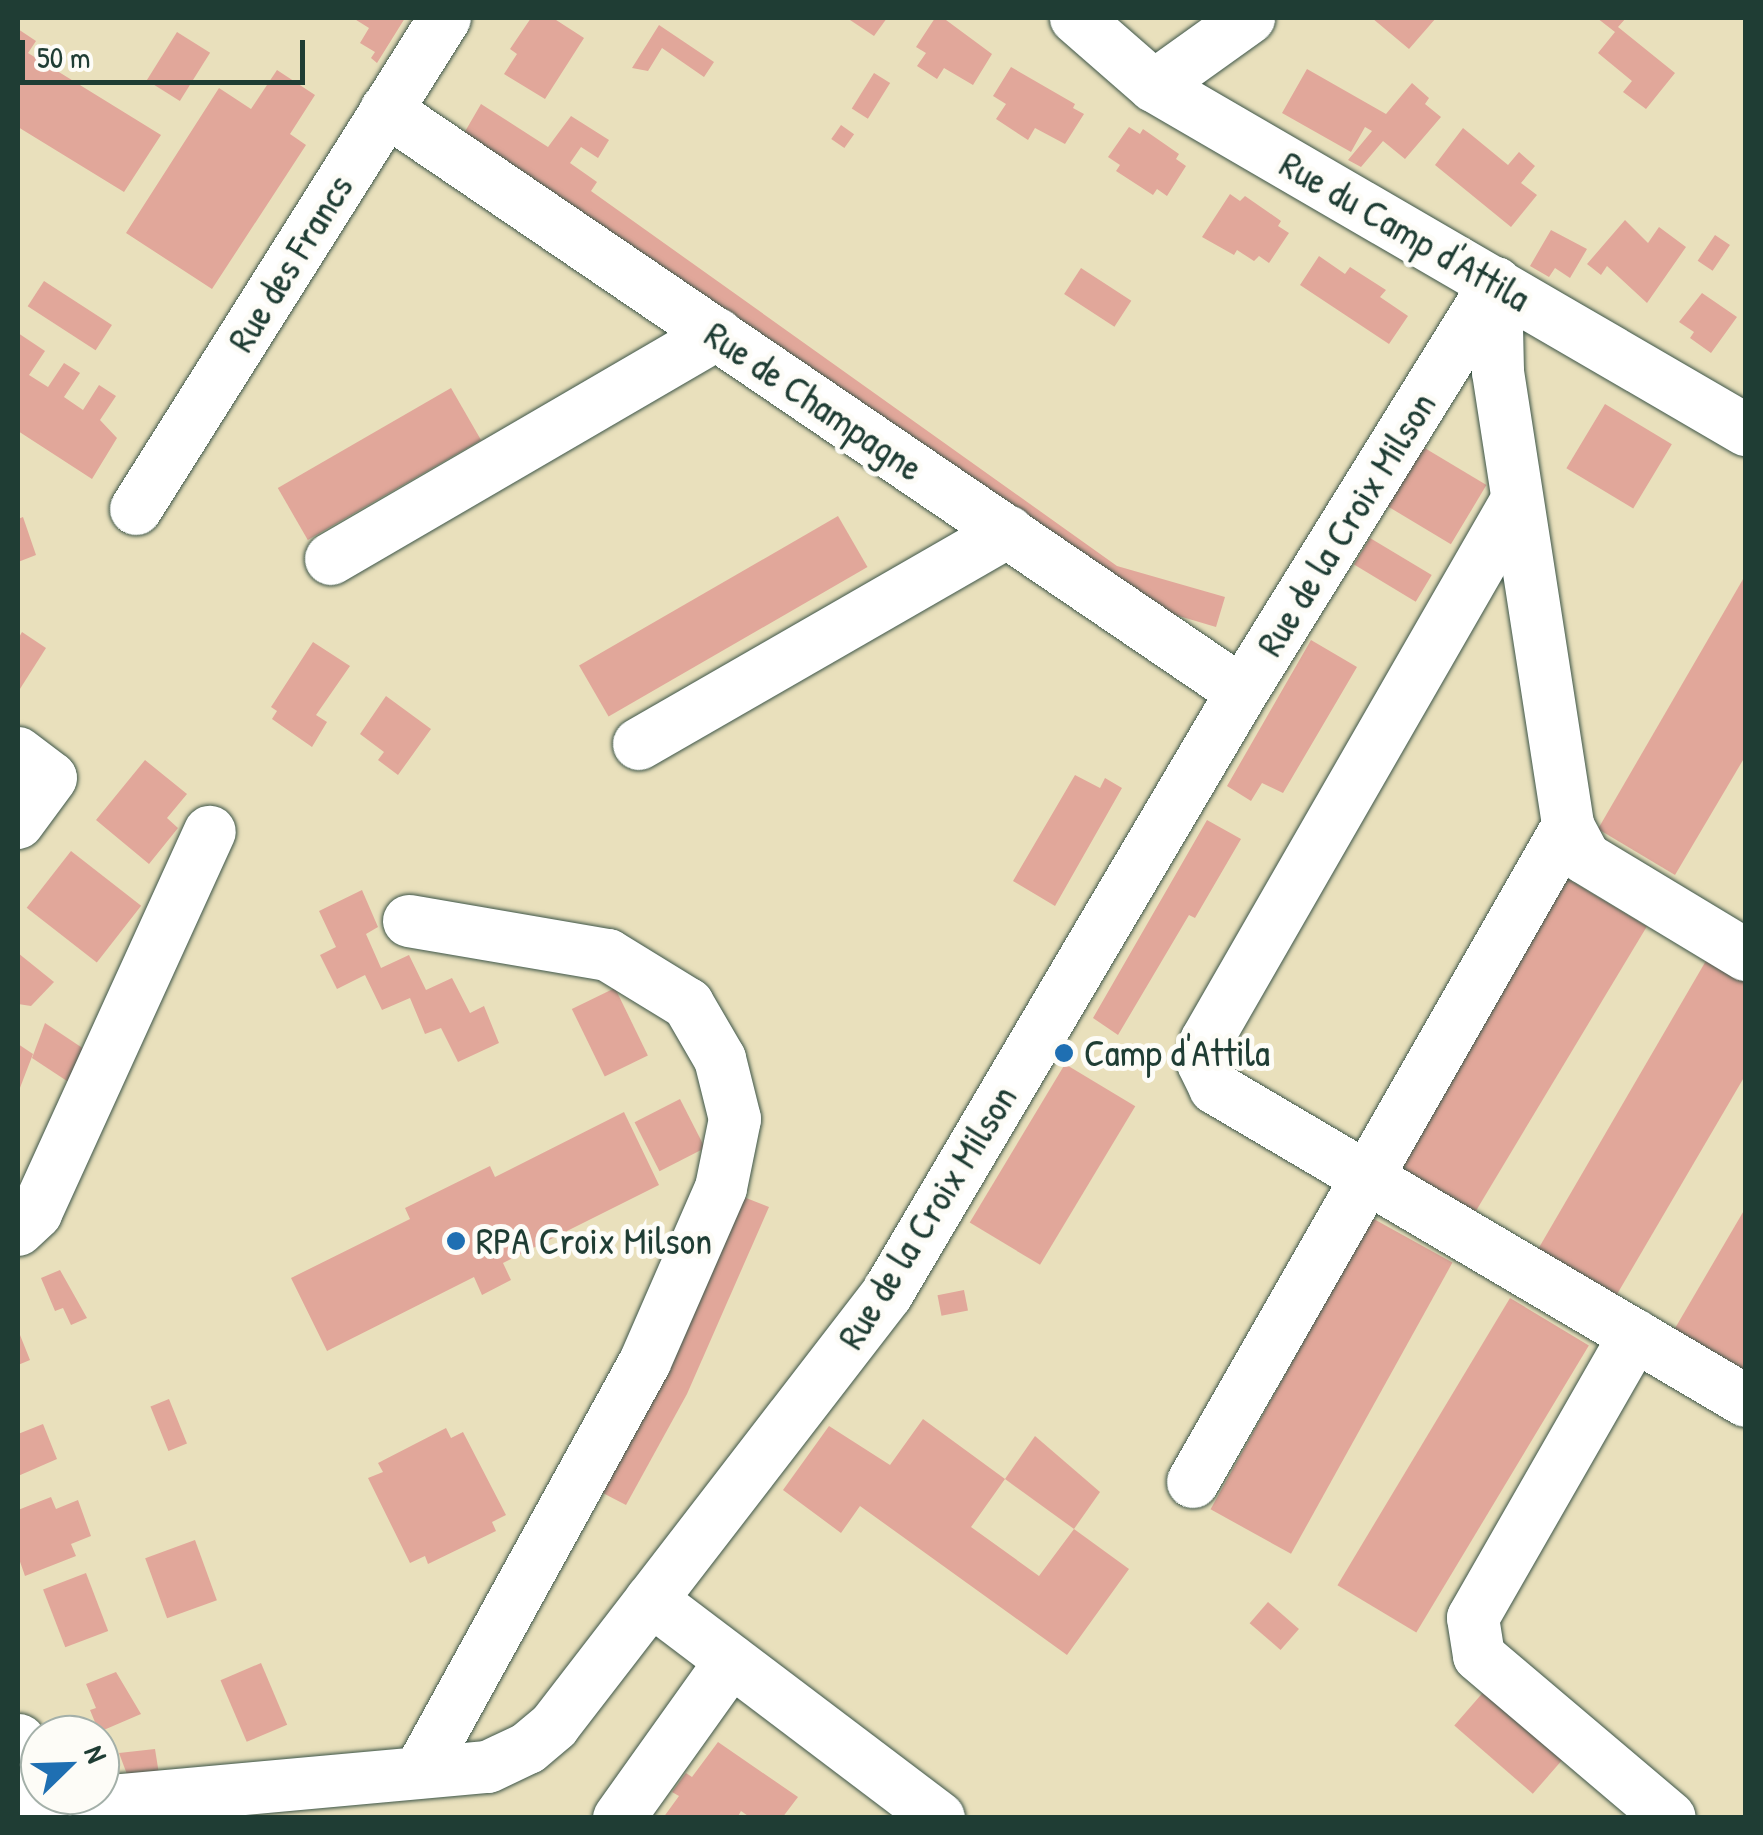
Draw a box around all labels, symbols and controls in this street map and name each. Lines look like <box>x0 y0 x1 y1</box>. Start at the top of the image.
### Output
scale bar <box>25 20 310 82</box>
text: 50 m <box>37 37 90 77</box>
street label: Rue du Camp d'Attila <box>1272 141 1538 321</box>
street label: Rue des Francs <box>218 166 362 360</box>
street label: Rue de Champagne <box>696 311 932 491</box>
street label: Rue de la Croix Milson <box>1247 384 1445 664</box>
place label: Camp d'Attila <box>1084 1030 1270 1076</box>
marker: Camp d'Attila <box>1053 1042 1075 1064</box>
street label: Rue de la Croix Milson <box>828 1077 1026 1357</box>
place label: RPA Croix Milson <box>476 1218 712 1264</box>
marker: RPA Croix Milson <box>445 1230 467 1252</box>
north arrow <box>20 1715 120 1815</box>
text: N <box>75 1740 116 1768</box>

